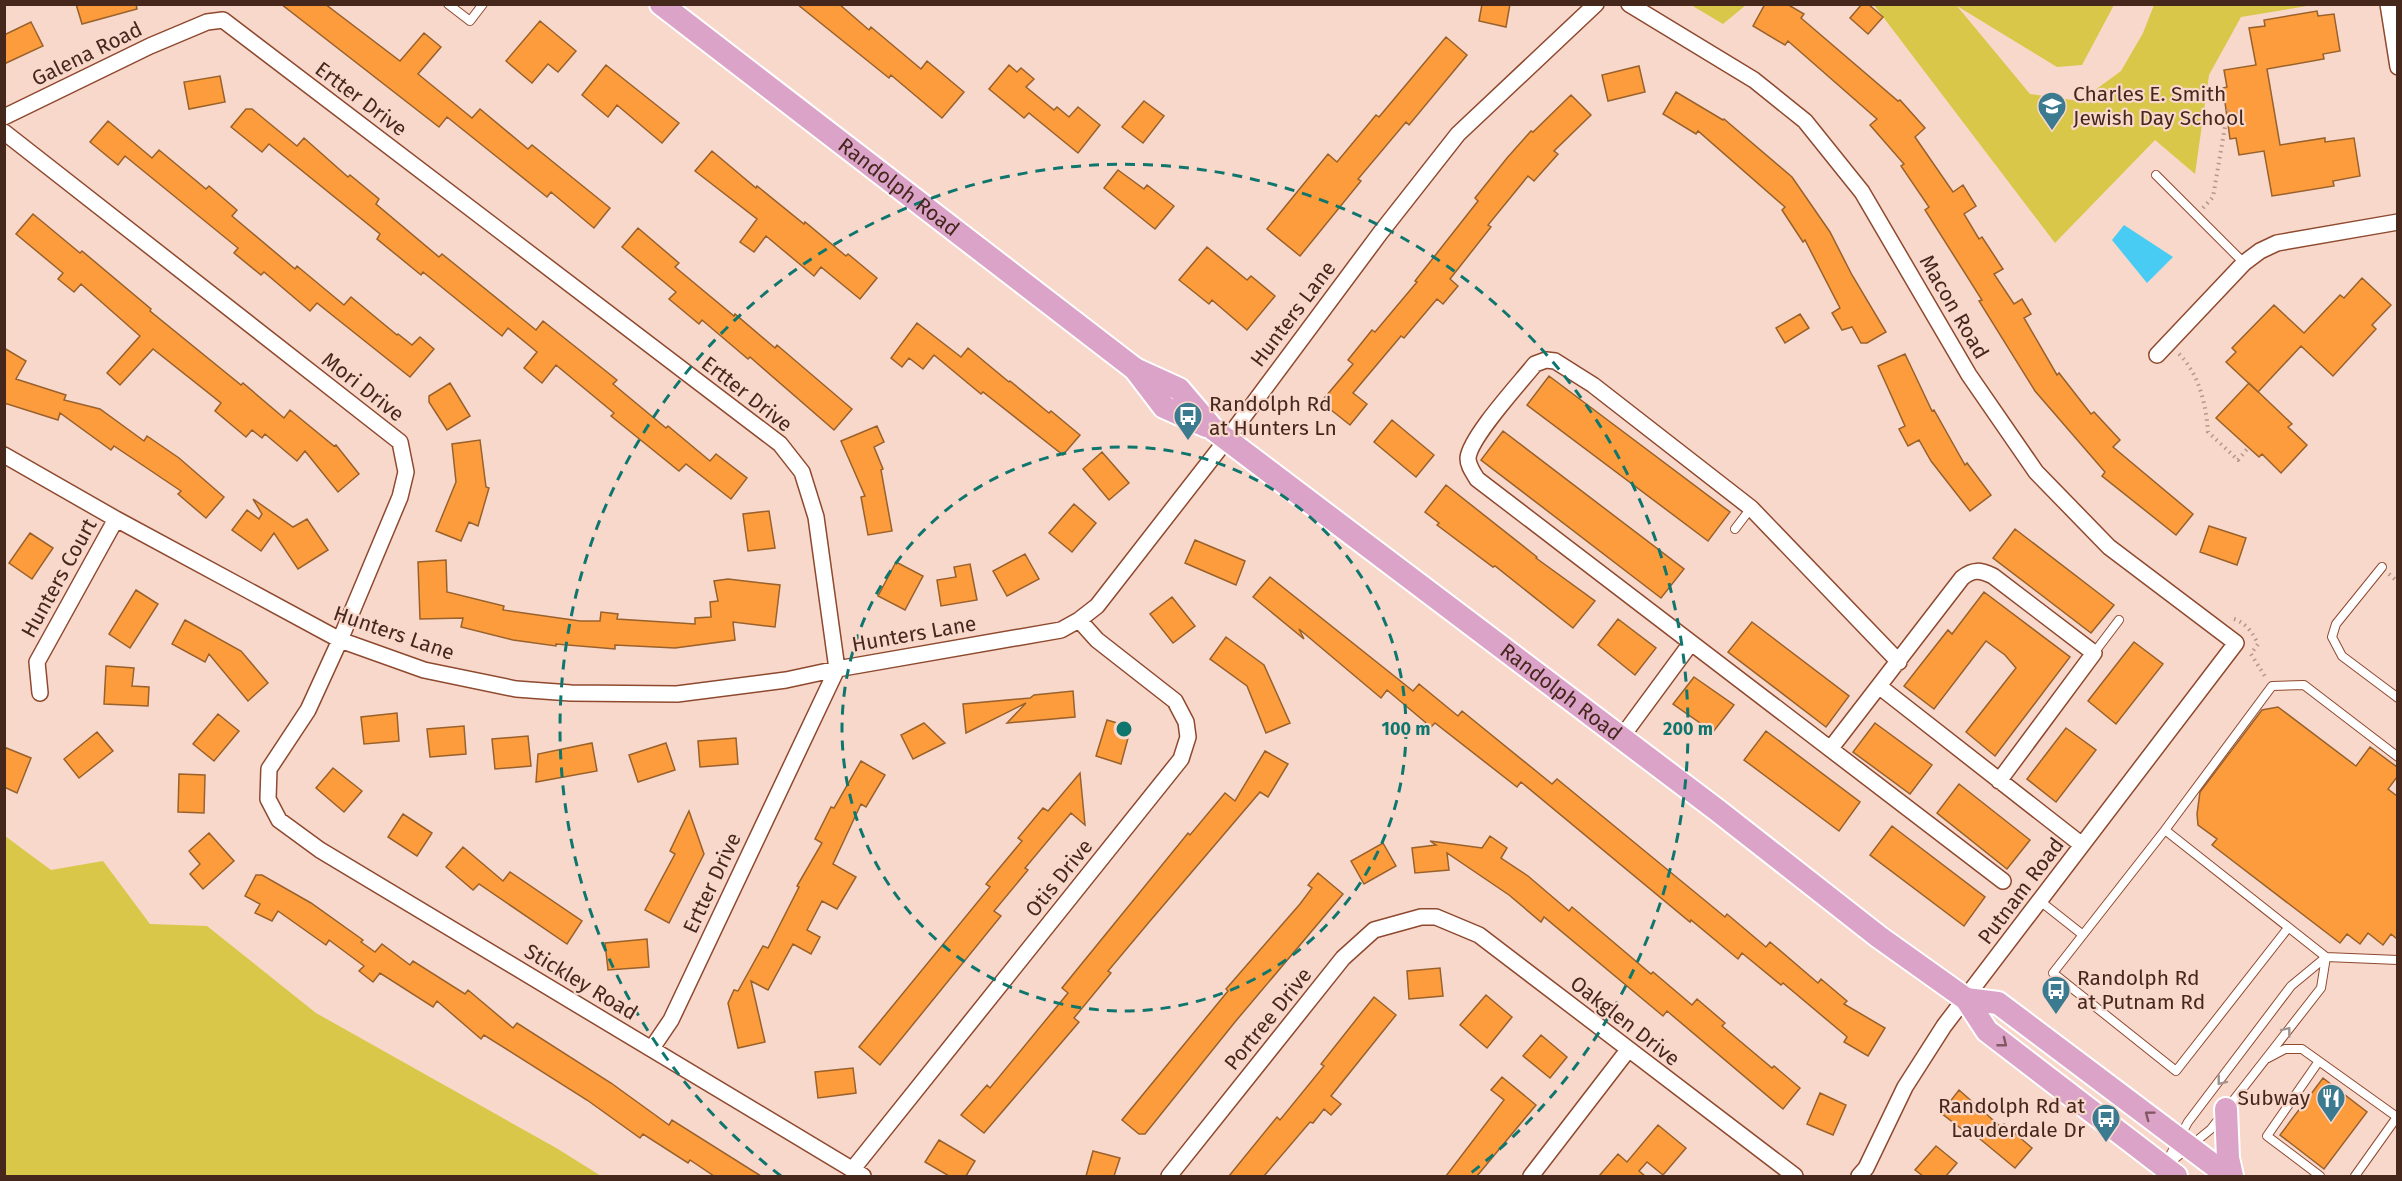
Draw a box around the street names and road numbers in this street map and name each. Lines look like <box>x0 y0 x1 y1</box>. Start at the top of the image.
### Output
street label: Galena Road <box>28 16 146 92</box>
street label: Ertter Drive <box>310 56 412 142</box>
street label: Randolph Road <box>833 132 964 242</box>
street label: Macon Road <box>1914 250 1994 364</box>
street label: Hunters Lane <box>1245 256 1341 372</box>
street label: Mori Drive <box>317 347 409 427</box>
street label: Ertter Drive <box>696 350 798 438</box>
street label: Hunters Court <box>16 514 103 642</box>
street label: Hunters Lane <box>330 600 458 666</box>
street label: Hunters Lane <box>850 610 978 658</box>
street label: Randolph Road <box>1495 638 1627 746</box>
street label: Ertter Drive <box>677 828 747 938</box>
street label: Putnam Road <box>1972 832 2070 950</box>
street label: Otis Drive <box>1020 834 1098 922</box>
street label: Stickley Road <box>520 938 642 1026</box>
street label: Portree Drive <box>1219 962 1317 1076</box>
street label: Oakglen Drive <box>1565 970 1685 1072</box>

